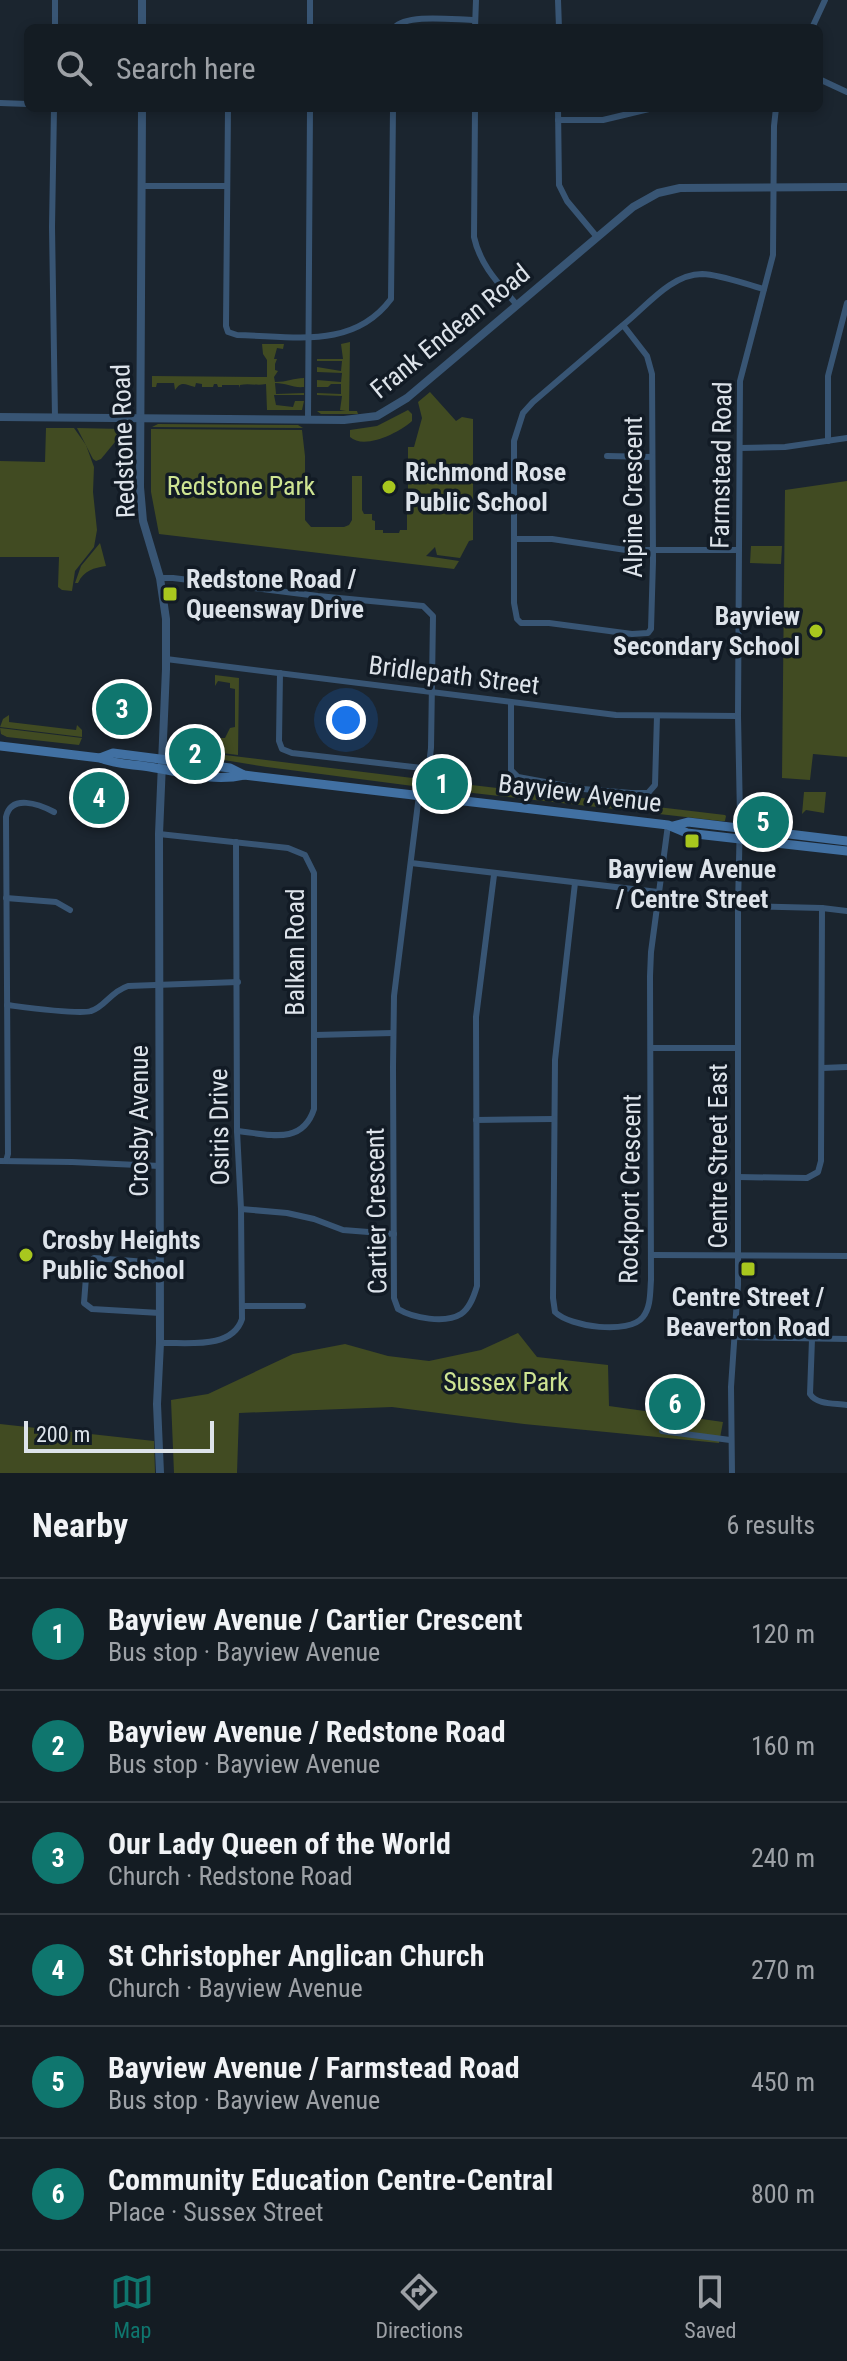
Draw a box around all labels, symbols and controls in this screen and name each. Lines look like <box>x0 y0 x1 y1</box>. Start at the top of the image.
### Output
search box <box>24 24 823 112</box>
icon: search <box>52 46 96 90</box>
text: Search here <box>116 51 256 86</box>
street label: Frank Endean Road <box>364 258 536 404</box>
street label: Redstone Road <box>105 363 141 519</box>
street label: Farmstead Road <box>705 381 737 549</box>
street label: Alpine Crescent <box>618 416 648 578</box>
place label: Richmond Rose Public School <box>405 457 566 517</box>
park label: Redstone Park <box>167 471 315 501</box>
marker: Richmond Rose Public School <box>380 478 398 496</box>
place label: Redstone Road / Queensway Drive <box>186 564 364 624</box>
marker: Redstone Road / Queensway Drive <box>161 585 179 603</box>
place label: Bayview Secondary School <box>613 601 801 661</box>
marker: Bayview Secondary School <box>807 622 825 640</box>
street label: Bridlepath Street <box>367 650 541 700</box>
pin: 3 <box>96 679 148 739</box>
your location <box>326 700 366 740</box>
pin: 2 <box>169 724 221 784</box>
pin: 1 <box>416 754 468 814</box>
pin: 4 <box>73 768 125 828</box>
street label: Bayview Avenue <box>497 768 663 818</box>
pin: 5 <box>737 792 789 852</box>
marker: Bayview Avenue / Centre Street <box>683 832 701 850</box>
place label: Bayview Avenue / Centre Street <box>608 854 776 914</box>
street label: Balkan Road <box>280 888 310 1016</box>
street label: Crosby Avenue <box>124 1045 154 1197</box>
street label: Centre Street East <box>703 1064 733 1248</box>
street label: Osiris Drive <box>203 1068 235 1186</box>
street label: Rockport Crescent <box>613 1094 647 1284</box>
street label: Cartier Crescent <box>360 1128 392 1294</box>
place label: Crosby Heights Public School <box>42 1225 201 1285</box>
marker: Crosby Heights Public School <box>17 1246 35 1264</box>
marker: Centre Street / Beaverton Road <box>739 1260 757 1278</box>
place label: Centre Street / Beaverton Road <box>666 1282 830 1342</box>
park label: Sussex Park <box>443 1367 569 1397</box>
pin: 6 <box>649 1374 701 1434</box>
scale bar <box>24 1417 214 1453</box>
text: 200 m <box>36 1422 90 1447</box>
text: Nearby <box>32 1505 128 1545</box>
text: 6 results <box>726 1510 815 1540</box>
text: Bayview Avenue / Cartier Crescent <box>108 1602 523 1637</box>
text: 1 <box>51 1619 65 1649</box>
text: 120 m <box>751 1619 815 1649</box>
text: Bus stop · Bayview Avenue <box>108 1637 380 1667</box>
text: Bayview Avenue / Redstone Road <box>108 1714 506 1749</box>
text: 2 <box>51 1731 65 1761</box>
text: 160 m <box>751 1731 815 1761</box>
text: Bus stop · Bayview Avenue <box>108 1749 380 1779</box>
text: Our Lady Queen of the World <box>108 1826 451 1861</box>
text: 3 <box>51 1843 65 1873</box>
text: 240 m <box>751 1843 815 1873</box>
text: Church · Redstone Road <box>108 1861 353 1891</box>
text: St Christopher Anglican Church <box>108 1938 484 1973</box>
text: 4 <box>51 1955 65 1985</box>
text: 270 m <box>751 1955 815 1985</box>
text: Church · Bayview Avenue <box>108 1973 363 2003</box>
text: Bayview Avenue / Farmstead Road <box>108 2050 520 2085</box>
text: 5 <box>51 2067 65 2097</box>
text: 450 m <box>751 2067 815 2097</box>
text: Bus stop · Bayview Avenue <box>108 2085 380 2115</box>
text: Community Education Centre-Central <box>108 2162 553 2197</box>
text: 6 <box>51 2179 65 2209</box>
text: 800 m <box>751 2179 815 2209</box>
text: Place · Sussex Street <box>108 2197 324 2227</box>
tab: Map <box>110 2270 154 2343</box>
tab: Directions <box>375 2270 463 2343</box>
tab: Saved <box>684 2270 737 2343</box>

